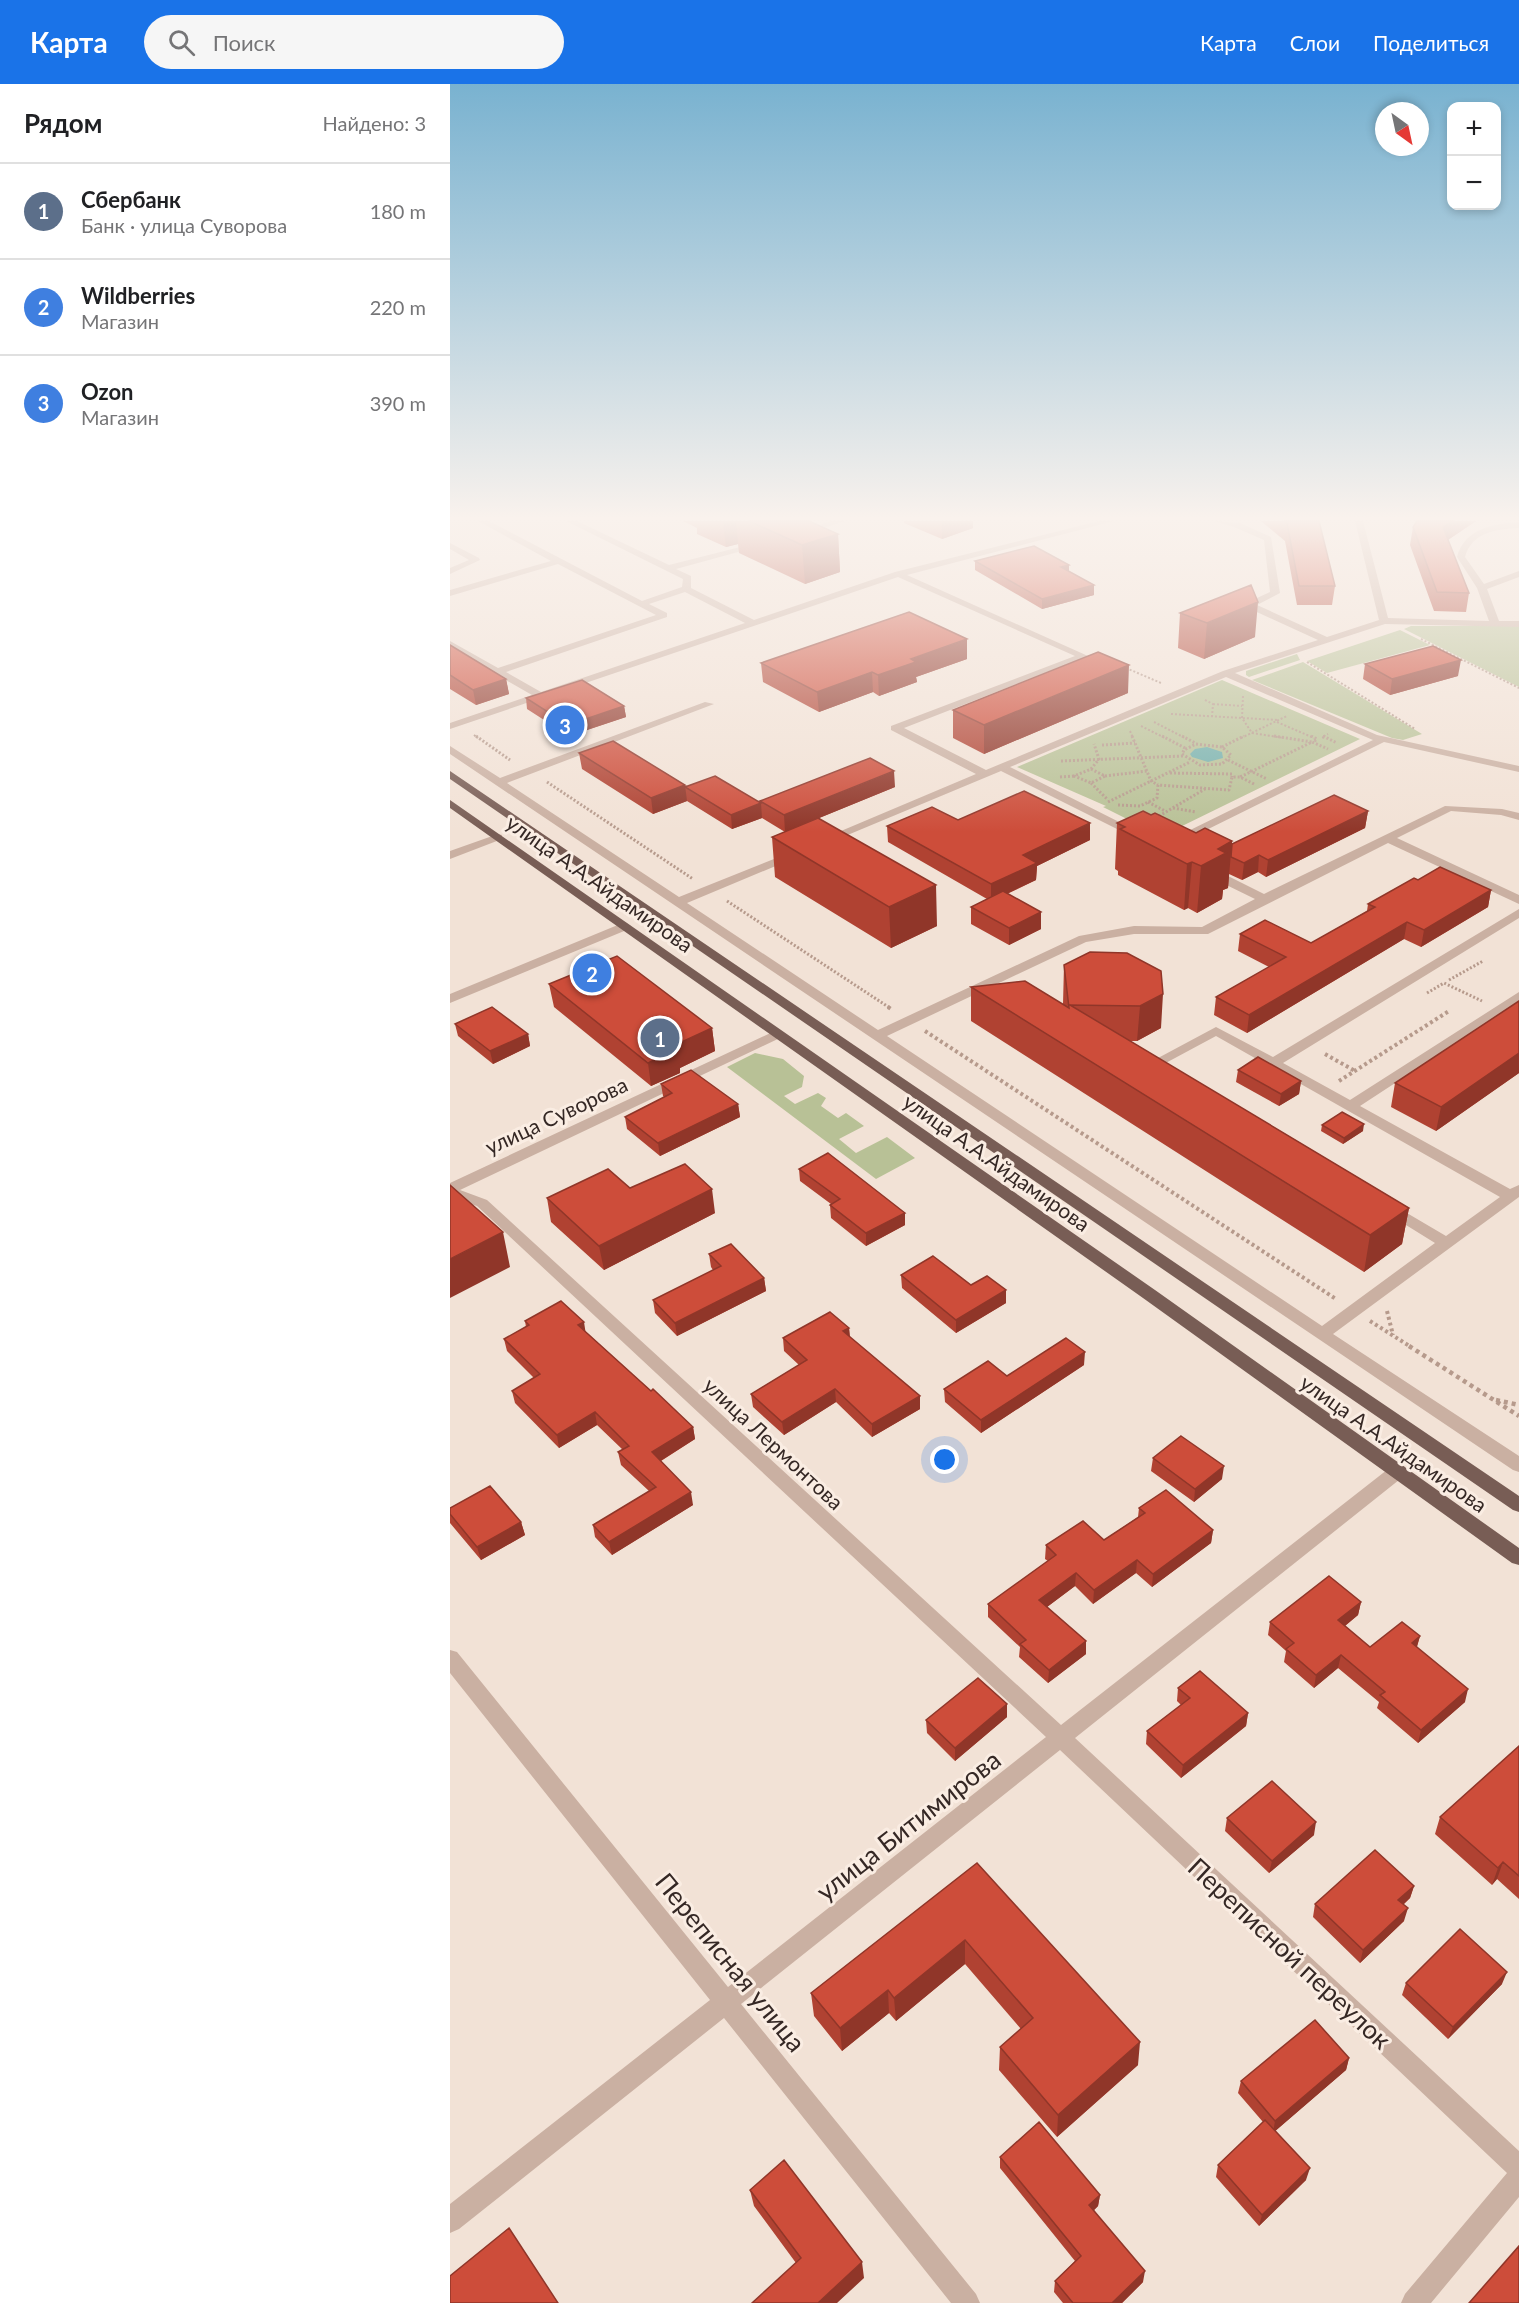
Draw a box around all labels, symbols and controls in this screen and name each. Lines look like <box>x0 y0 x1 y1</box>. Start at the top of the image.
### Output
search box <box>144 15 564 69</box>
text: Карта <box>30 25 108 59</box>
icon: search <box>165 26 198 59</box>
text: Поиск <box>213 29 276 56</box>
text: Карта <box>1200 30 1257 55</box>
text: Слои <box>1290 30 1340 55</box>
text: Поделиться <box>1373 30 1489 55</box>
north arrow <box>1375 102 1429 156</box>
map controls <box>1447 102 1501 210</box>
button: + <box>1447 102 1501 156</box>
text: Рядом <box>24 107 102 139</box>
text: Найдено: 3 <box>323 111 426 135</box>
button: − <box>1447 156 1501 210</box>
text: Сбербанк <box>81 186 181 213</box>
text: 1 <box>38 199 49 223</box>
text: 180 m <box>370 199 426 223</box>
text: Банк · улица Суворова <box>81 213 287 237</box>
text: Wildberries <box>81 282 195 309</box>
text: 2 <box>38 295 49 319</box>
text: 220 m <box>370 295 426 319</box>
text: Магазин <box>81 309 159 333</box>
text: Ozon <box>81 378 134 405</box>
text: 3 <box>38 391 49 415</box>
text: 390 m <box>370 391 426 415</box>
text: Магазин <box>81 405 159 429</box>
pin: 3 <box>546 702 584 748</box>
street label: улица А.А.Айдамирова <box>502 809 698 957</box>
pin: 2 <box>572 950 612 996</box>
pin: 1 <box>640 1016 680 1060</box>
street label: улица Суворова <box>481 1071 631 1159</box>
street label: улица А.А.Айдамирова <box>899 1088 1095 1236</box>
street label: улица А.А.Айдамирова <box>1296 1369 1492 1517</box>
street label: улица Лермонтова <box>699 1372 849 1514</box>
your location <box>930 1445 959 1474</box>
street label: улица Битимирова <box>809 1743 1007 1907</box>
street label: Переписной переулок <box>1182 1851 1398 2056</box>
street label: Переписная улица <box>649 1866 813 2058</box>

